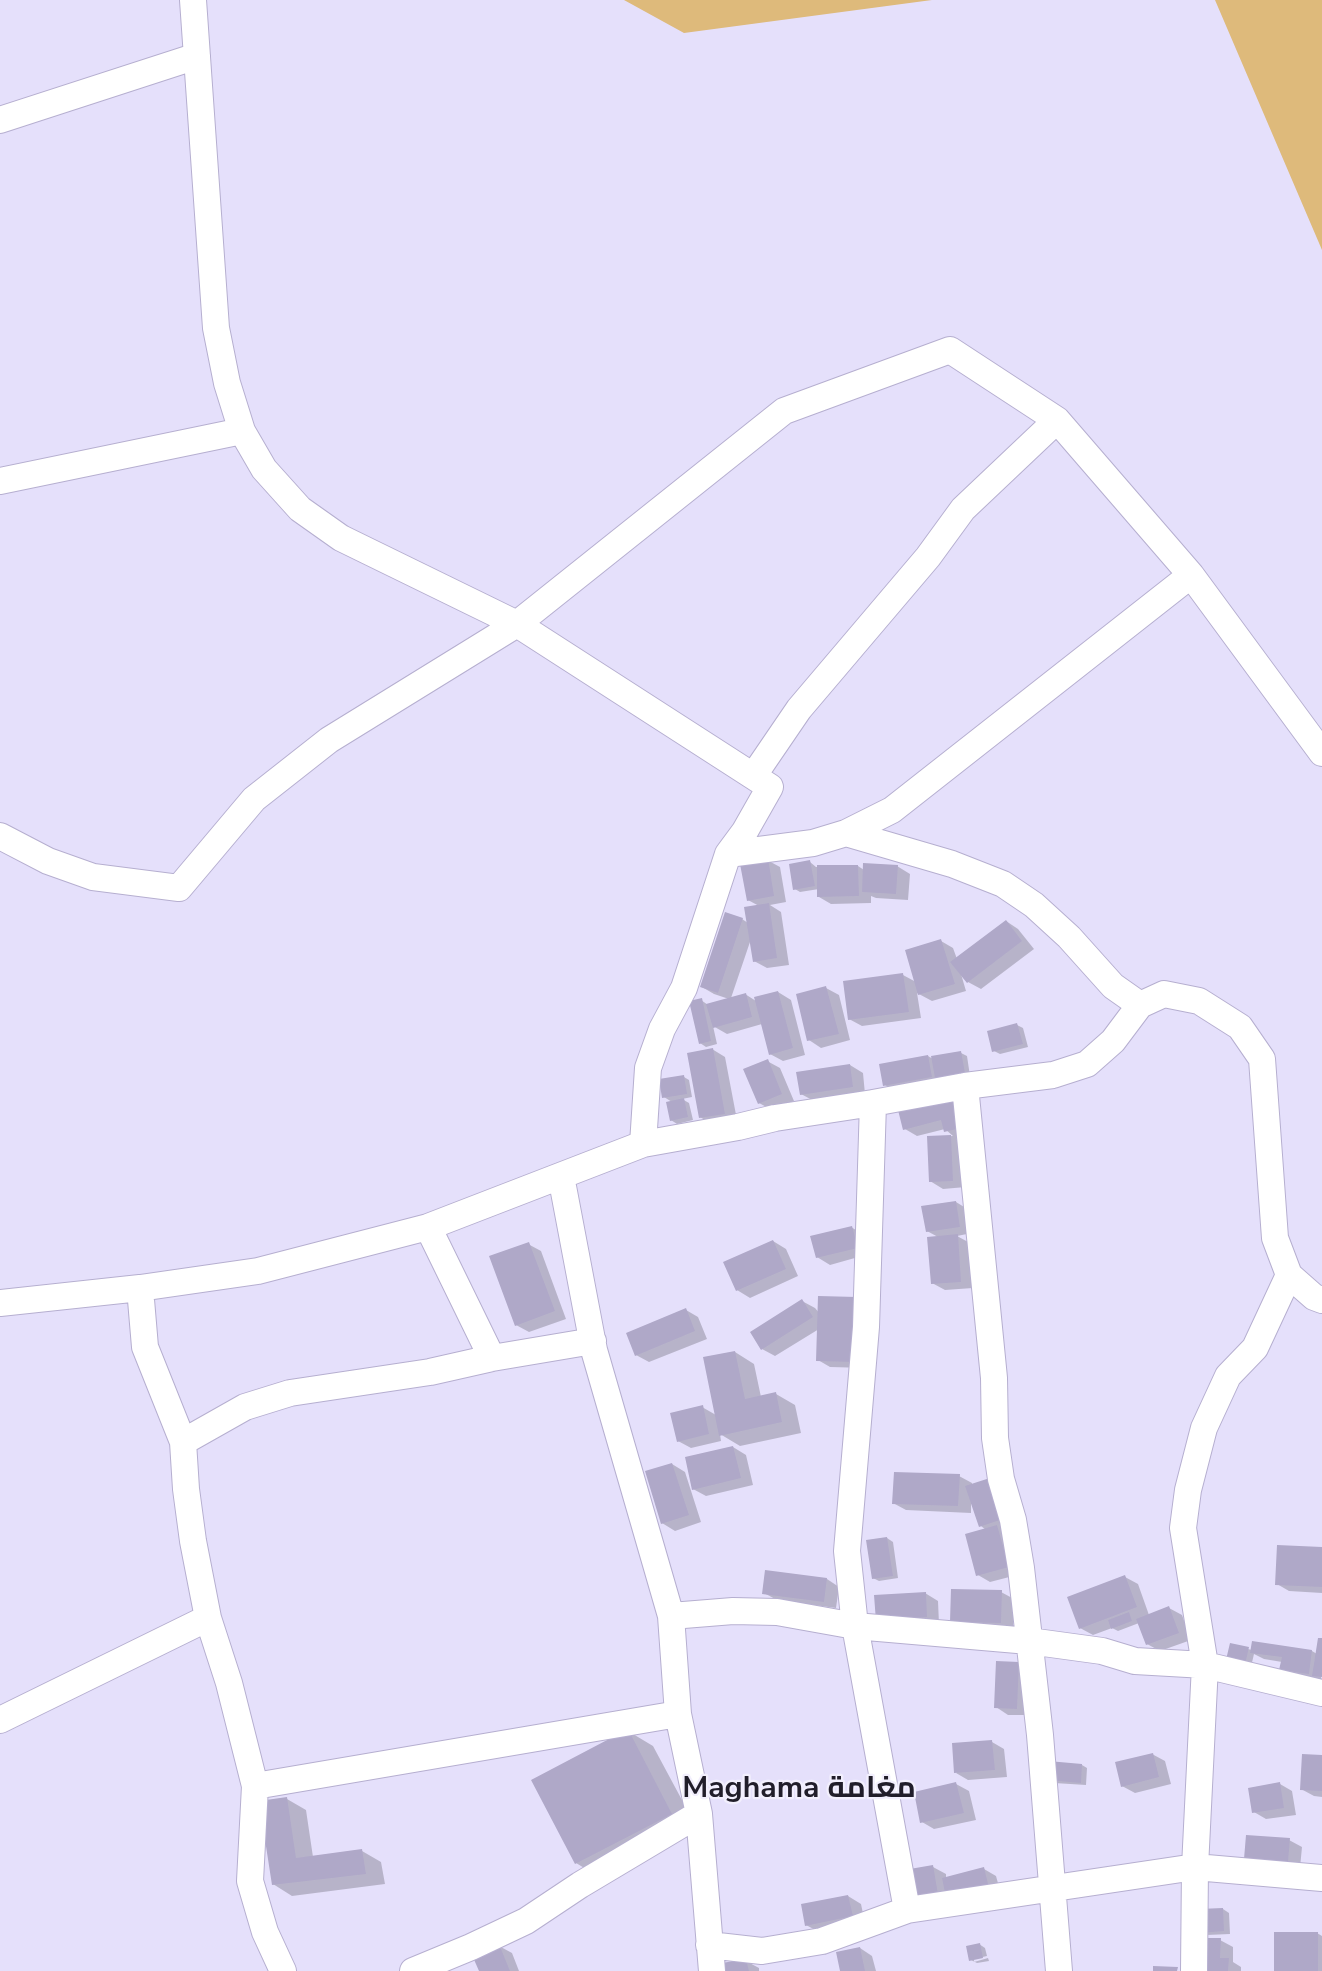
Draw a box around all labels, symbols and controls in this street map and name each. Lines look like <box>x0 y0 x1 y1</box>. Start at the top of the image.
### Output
district label: Maghama مغامة <box>682 1772 916 1808</box>

